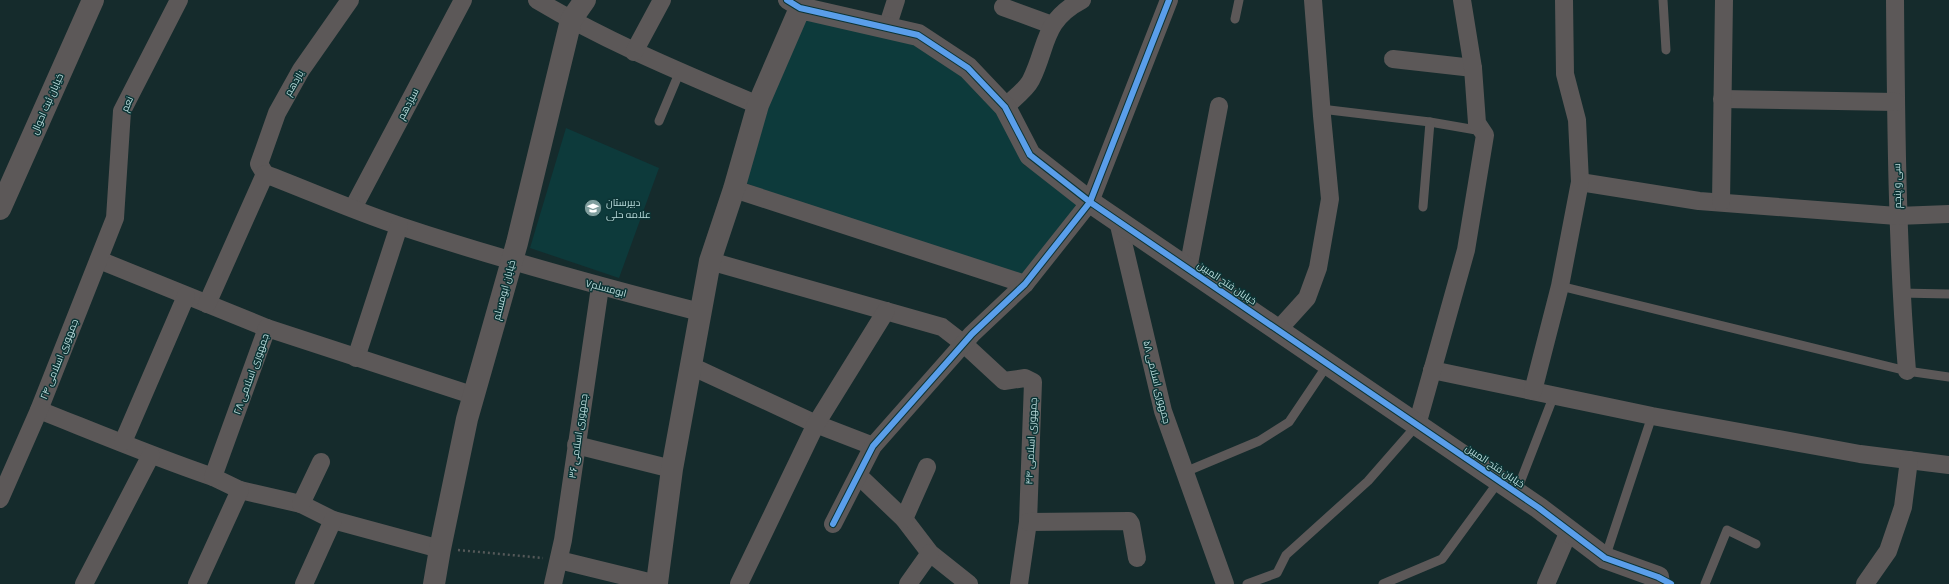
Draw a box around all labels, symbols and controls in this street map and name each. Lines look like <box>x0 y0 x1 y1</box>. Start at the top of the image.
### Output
street label: یازدهم <box>282 68 308 99</box>
street label: خیابان ثبت احوال <box>29 72 66 137</box>
street label: سیزدهم <box>395 87 423 122</box>
street label: نعم <box>119 95 137 114</box>
street label: سی و پنجم <box>1891 163 1905 209</box>
place label: دبیرستان علامه حلی <box>606 197 651 221</box>
school or university icon: دبیرستان علامه حلی <box>583 198 603 218</box>
street label: خیابان ابومسلم <box>491 259 519 322</box>
street label: خیابان فتح المبین <box>1195 259 1259 308</box>
street label: ابومسلم۷ <box>584 277 628 301</box>
street label: جمهوری اسلامی ۲۴ <box>38 317 81 401</box>
street label: جمهوری اسلامی ۲۸ <box>231 332 272 416</box>
street label: جمهوری اسلامی ۵۸ <box>1140 339 1173 425</box>
street label: جمهوری اسلامی ۳۶ <box>567 393 590 479</box>
street label: جمهوری اسلامی ۴۴ <box>1023 397 1040 485</box>
street label: خیابان فتح المبین <box>1463 442 1527 491</box>

